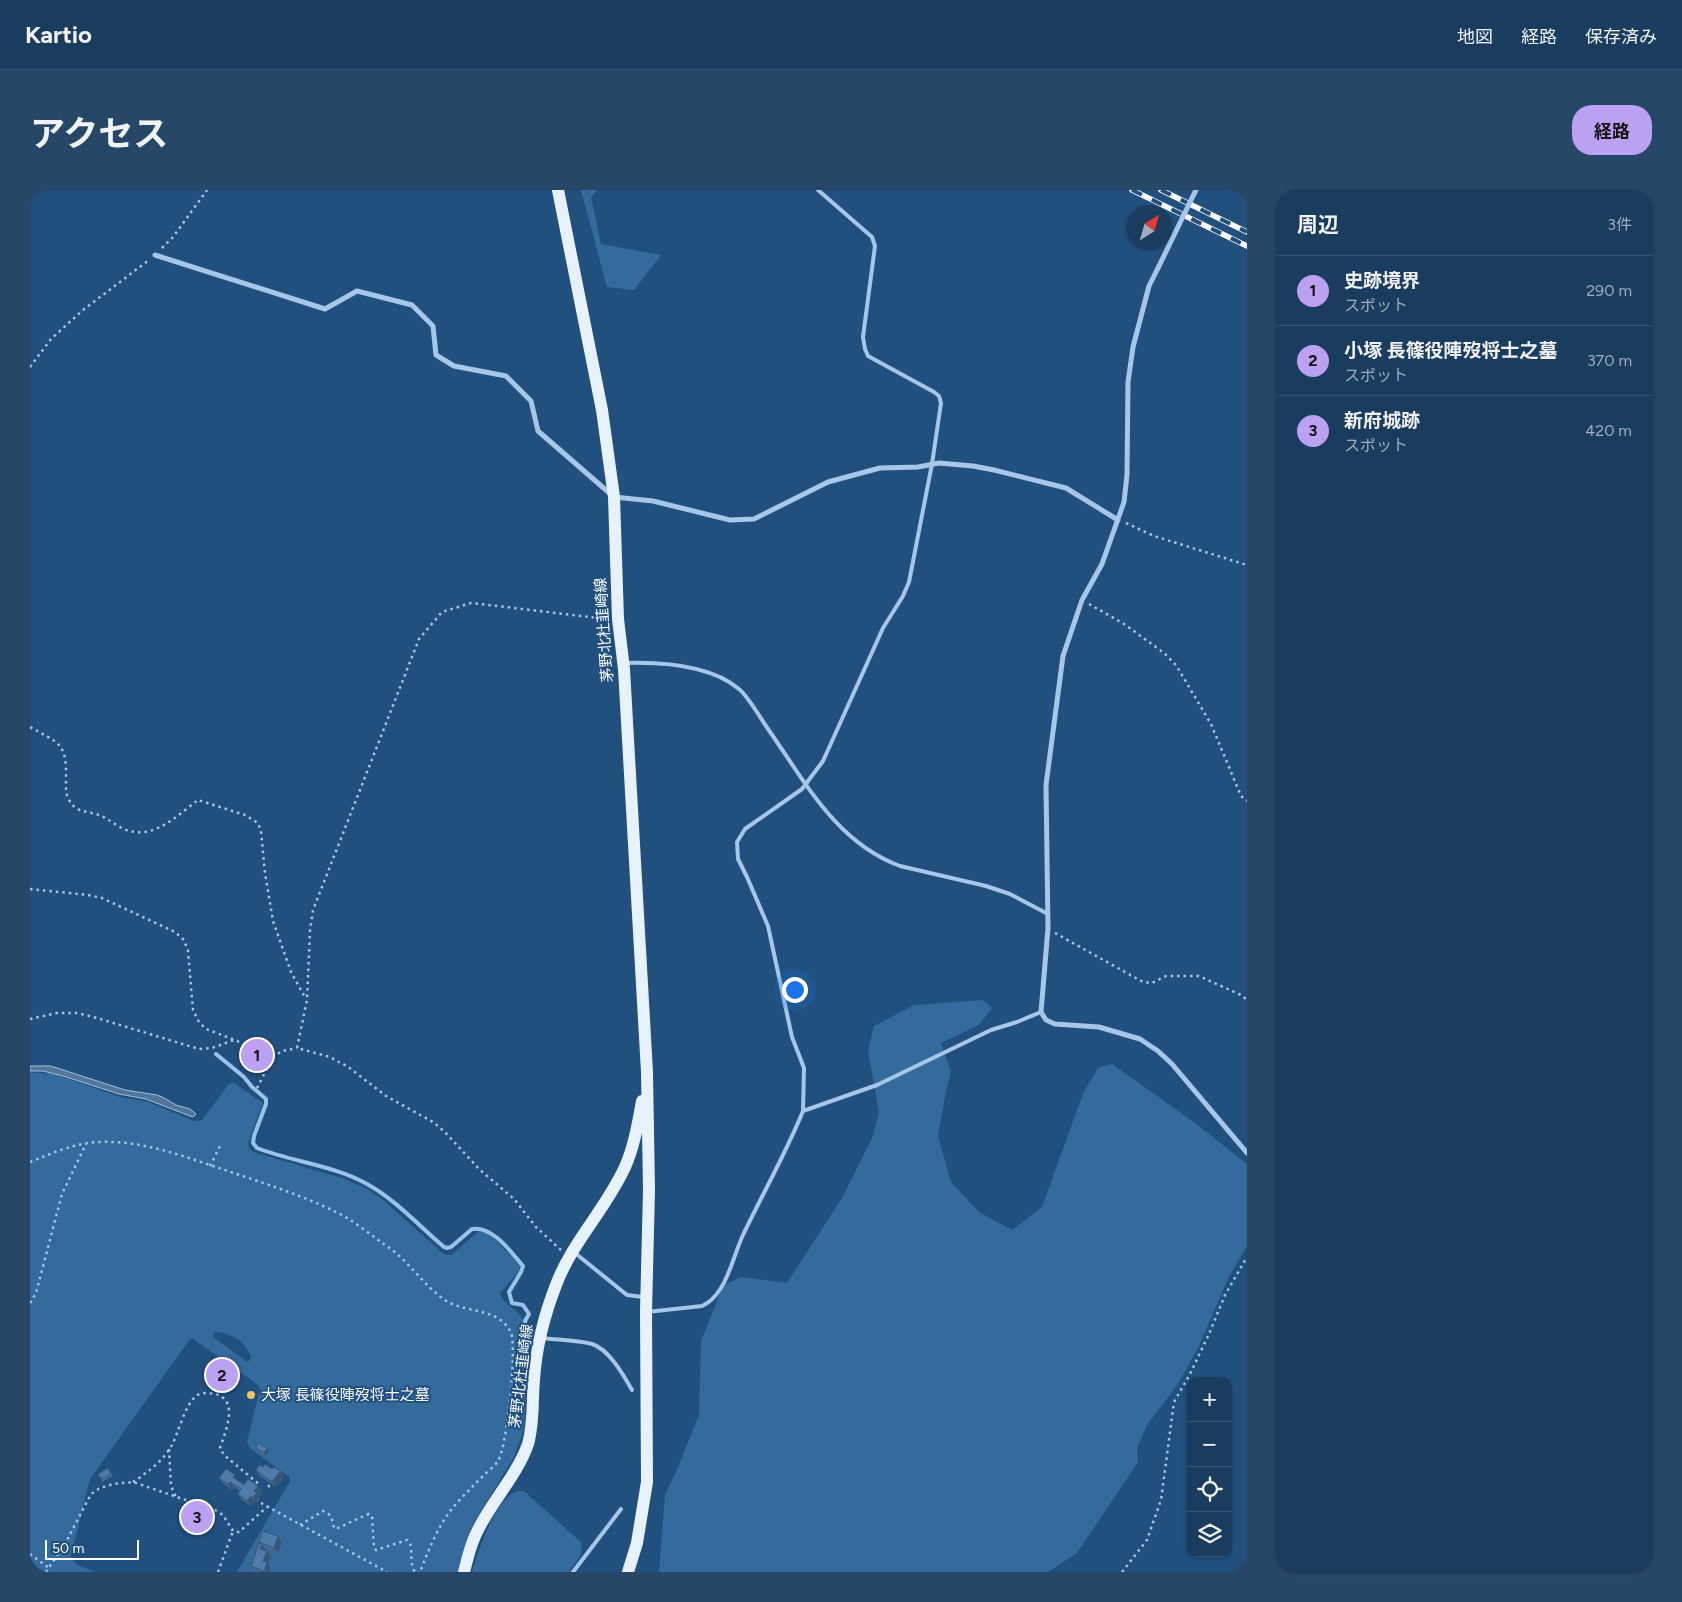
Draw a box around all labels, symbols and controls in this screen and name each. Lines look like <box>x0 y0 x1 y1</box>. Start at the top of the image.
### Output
text: Kartio <box>25 20 92 49</box>
text: 地図 <box>1457 26 1493 48</box>
text: 経路 <box>1521 26 1557 48</box>
text: 保存済み <box>1585 26 1657 48</box>
button: 経路 <box>1572 105 1652 155</box>
text: アクセス <box>30 113 168 155</box>
north arrow <box>1127 205 1172 250</box>
text: 周辺 <box>1297 212 1339 237</box>
text: 3件 <box>1607 215 1632 234</box>
text: 史跡境界 <box>1344 269 1420 292</box>
text: 1 <box>1310 281 1316 300</box>
text: 290 m <box>1586 281 1632 300</box>
text: スポット <box>1344 296 1408 315</box>
text: 小塚 長篠役陣歿将士之墓 <box>1344 339 1558 362</box>
text: 2 <box>1308 351 1318 370</box>
text: 370 m <box>1587 351 1632 370</box>
text: スポット <box>1344 366 1408 385</box>
text: 新府城跡 <box>1344 409 1420 432</box>
text: 3 <box>1309 421 1317 440</box>
text: 420 m <box>1585 421 1632 440</box>
text: スポット <box>1344 436 1408 455</box>
street label: 茅野北杜韮崎線 <box>591 577 617 683</box>
your location <box>782 977 808 1003</box>
pin: 1 <box>241 1036 273 1074</box>
street label: 茅野北杜韮崎線 <box>506 1323 536 1429</box>
pin: 2 <box>206 1356 238 1394</box>
map controls <box>1187 1377 1232 1557</box>
button: + <box>1187 1377 1232 1422</box>
place label: 大塚 長篠役陣歿将士之墓 <box>261 1386 430 1404</box>
marker: 大塚 長篠役陣歿将士之墓 <box>245 1389 257 1401</box>
button: − <box>1187 1422 1232 1467</box>
button: locate <box>1187 1467 1232 1512</box>
pin: 3 <box>181 1498 213 1536</box>
button: layers <box>1187 1512 1232 1557</box>
scale bar <box>45 1537 139 1560</box>
text: 50 m <box>52 1540 84 1557</box>

